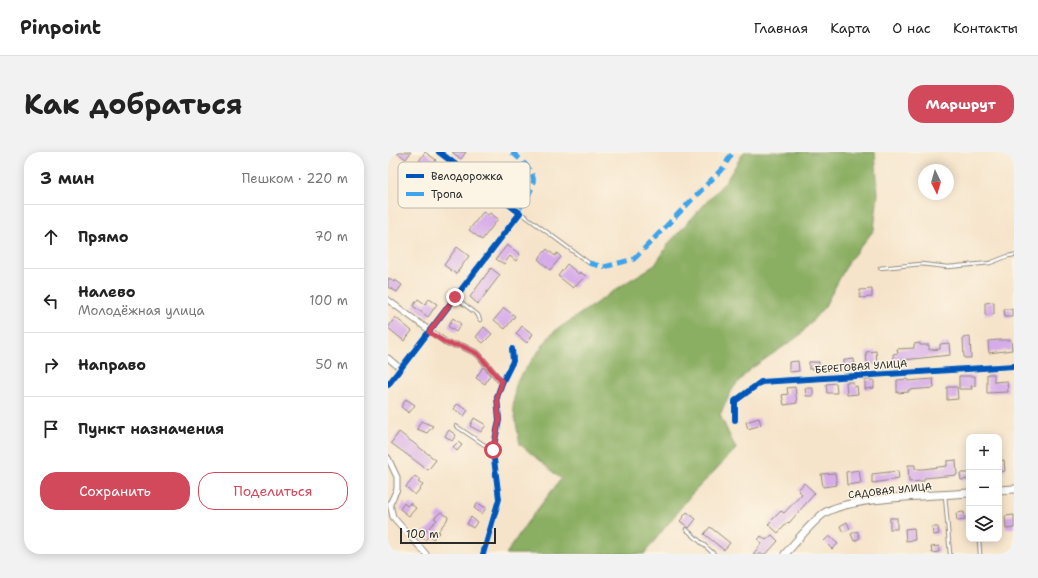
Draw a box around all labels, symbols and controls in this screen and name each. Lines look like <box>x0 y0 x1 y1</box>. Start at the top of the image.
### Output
text: Pinpoint <box>20 15 101 40</box>
text: Главная <box>754 19 808 37</box>
text: Карта <box>830 19 870 37</box>
text: О нас <box>892 19 931 37</box>
text: Контакты <box>953 19 1018 37</box>
text: Как добраться <box>24 85 243 123</box>
button: Маршрут <box>908 85 1014 123</box>
legend <box>398 162 530 208</box>
north arrow <box>918 164 954 200</box>
text: 3 мин <box>40 167 95 189</box>
text: Велодорожка <box>431 169 503 184</box>
text: Пешком · 220 m <box>242 170 348 187</box>
text: Тропа <box>431 187 463 202</box>
icon: ahead <box>40 226 62 248</box>
text: Прямо <box>78 227 128 247</box>
text: 70 m <box>314 228 348 245</box>
text: Налево <box>78 282 136 302</box>
route end <box>446 288 464 306</box>
icon: left <box>40 290 62 312</box>
text: 100 m <box>309 292 348 309</box>
text: Молодёжная улица <box>78 302 205 319</box>
icon: right <box>40 354 62 376</box>
text: Направо <box>78 355 146 375</box>
text: 50 m <box>315 356 348 373</box>
street label: БЕРЕГОВАЯ УЛИЦА <box>814 357 908 376</box>
icon: arrive <box>40 418 62 440</box>
text: Пункт назначения <box>78 419 224 439</box>
map controls <box>966 434 1002 542</box>
button: + <box>966 434 1002 470</box>
route start <box>484 441 502 459</box>
button: − <box>966 470 1002 506</box>
button: Сохранить <box>40 472 190 510</box>
button: Поделиться <box>198 472 348 510</box>
street label: САДОВАЯ УЛИЦА <box>848 480 933 501</box>
button: layers <box>966 506 1002 542</box>
scale bar <box>400 526 496 545</box>
text: 100 m <box>406 527 439 542</box>

